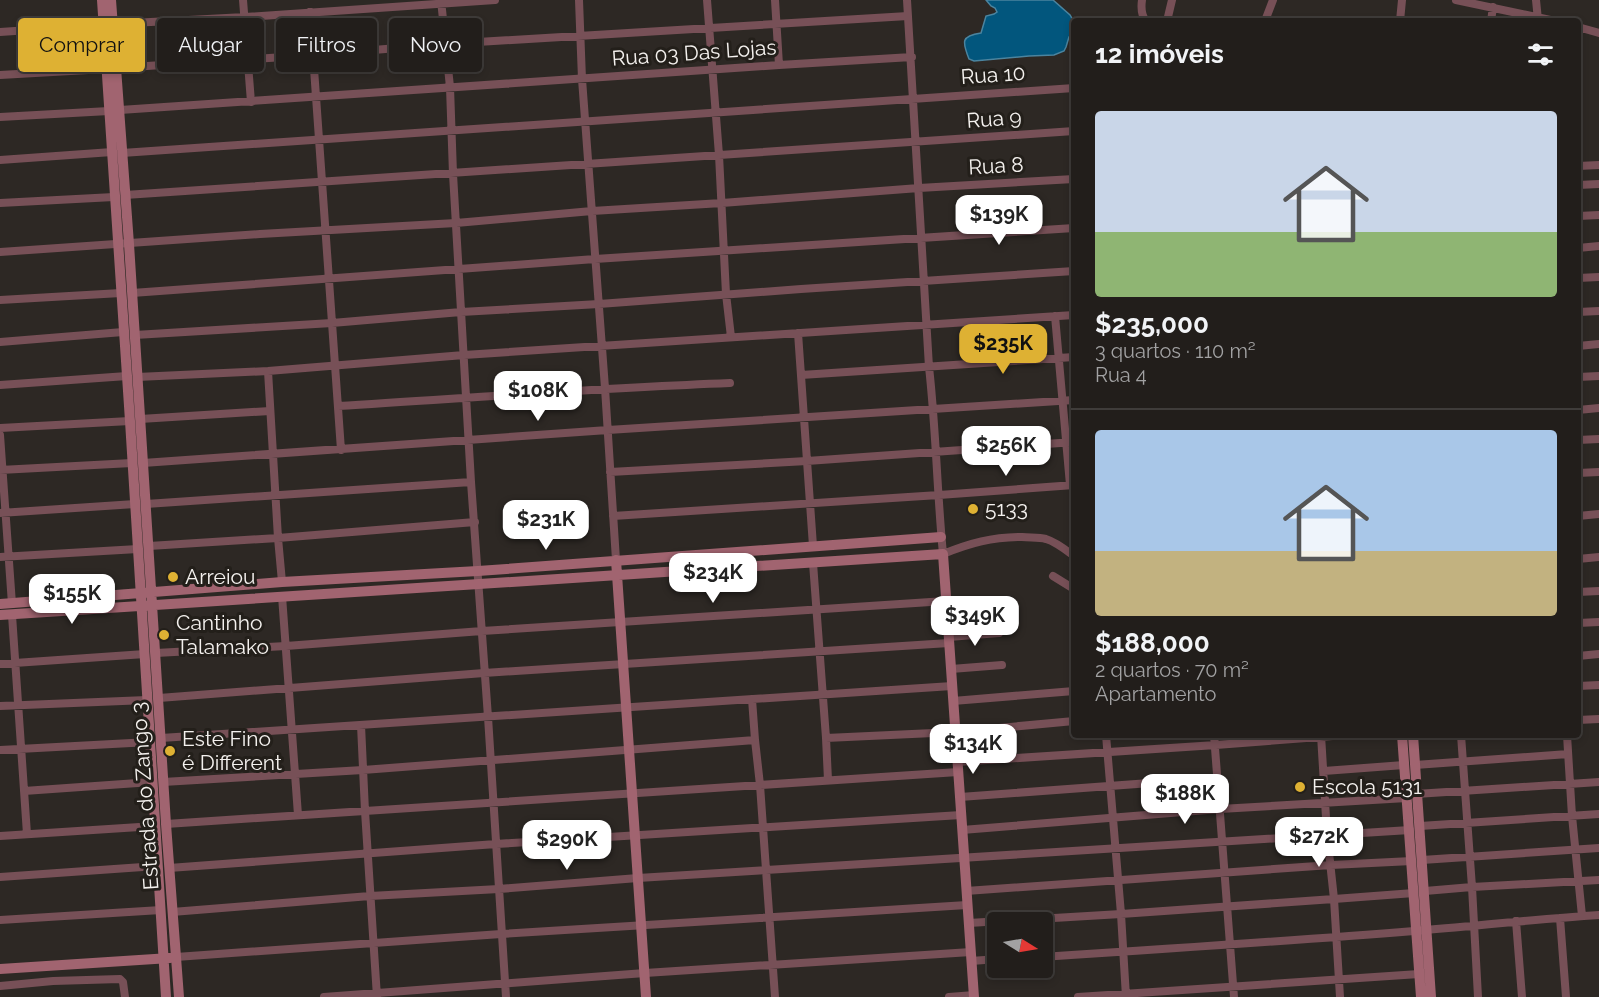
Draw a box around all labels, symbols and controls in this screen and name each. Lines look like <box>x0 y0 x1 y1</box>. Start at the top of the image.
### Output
chip: Comprar <box>18 18 145 72</box>
chip: Alugar <box>157 18 264 72</box>
chip: Filtros <box>276 18 377 72</box>
chip: Novo <box>389 18 482 72</box>
street label: Rua 03 Das Lojas <box>611 34 777 71</box>
icon: filters <box>1524 38 1557 71</box>
text: 12 imóveis <box>1095 39 1224 69</box>
street label: Rua 10 <box>960 60 1026 89</box>
street label: Rua 9 <box>966 104 1022 133</box>
icon: home <box>1272 150 1380 258</box>
street label: Rua 8 <box>968 152 1024 179</box>
pin: $139K <box>957 195 1041 246</box>
text: $139K <box>970 202 1028 226</box>
text: $235,000 <box>1095 309 1209 339</box>
pin: $235K <box>961 324 1045 375</box>
text: $235K <box>973 331 1033 355</box>
text: 3 quartos · 110 m² <box>1095 339 1256 363</box>
text: Rua 4 <box>1095 363 1147 387</box>
pin: $108K <box>496 371 580 422</box>
text: $108K <box>508 378 568 402</box>
pin: $256K <box>964 426 1048 477</box>
text: $256K <box>976 433 1036 457</box>
icon: home <box>1272 469 1380 577</box>
place label: 5133 <box>985 496 1028 521</box>
pin: $231K <box>504 500 588 551</box>
marker: 5133 <box>966 502 980 516</box>
text: $231K <box>517 507 575 531</box>
pin: $234K <box>671 553 755 604</box>
text: $234K <box>683 560 743 584</box>
place label: Arreiou <box>185 564 255 589</box>
marker: Arreiou <box>166 570 180 584</box>
pin: $155K <box>30 574 114 625</box>
text: $155K <box>43 581 101 605</box>
pin: $349K <box>933 596 1017 647</box>
text: $349K <box>945 603 1005 627</box>
place label: Cantinho Talamako <box>176 610 269 659</box>
marker: Cantinho Talamako <box>157 628 171 642</box>
text: $188,000 <box>1095 628 1210 658</box>
text: 2 quartos · 70 m² <box>1095 658 1249 682</box>
text: Apartamento <box>1095 682 1217 706</box>
street label: Estrada do Zango 3 <box>125 701 164 891</box>
pin: $134K <box>931 724 1015 775</box>
place label: Este Fino é Different <box>182 726 282 775</box>
text: $134K <box>944 731 1002 755</box>
marker: Este Fino é Different <box>163 744 177 758</box>
pin: $188K <box>1143 774 1227 825</box>
place label: Escola 5131 <box>1312 774 1422 799</box>
marker: Escola 5131 <box>1293 780 1307 794</box>
text: $188K <box>1155 781 1215 805</box>
pin: $272K <box>1277 817 1361 868</box>
pin: $290K <box>525 820 609 871</box>
text: $272K <box>1289 824 1349 848</box>
text: $290K <box>536 827 598 851</box>
north arrow <box>987 912 1053 978</box>
map controls <box>987 912 1053 978</box>

